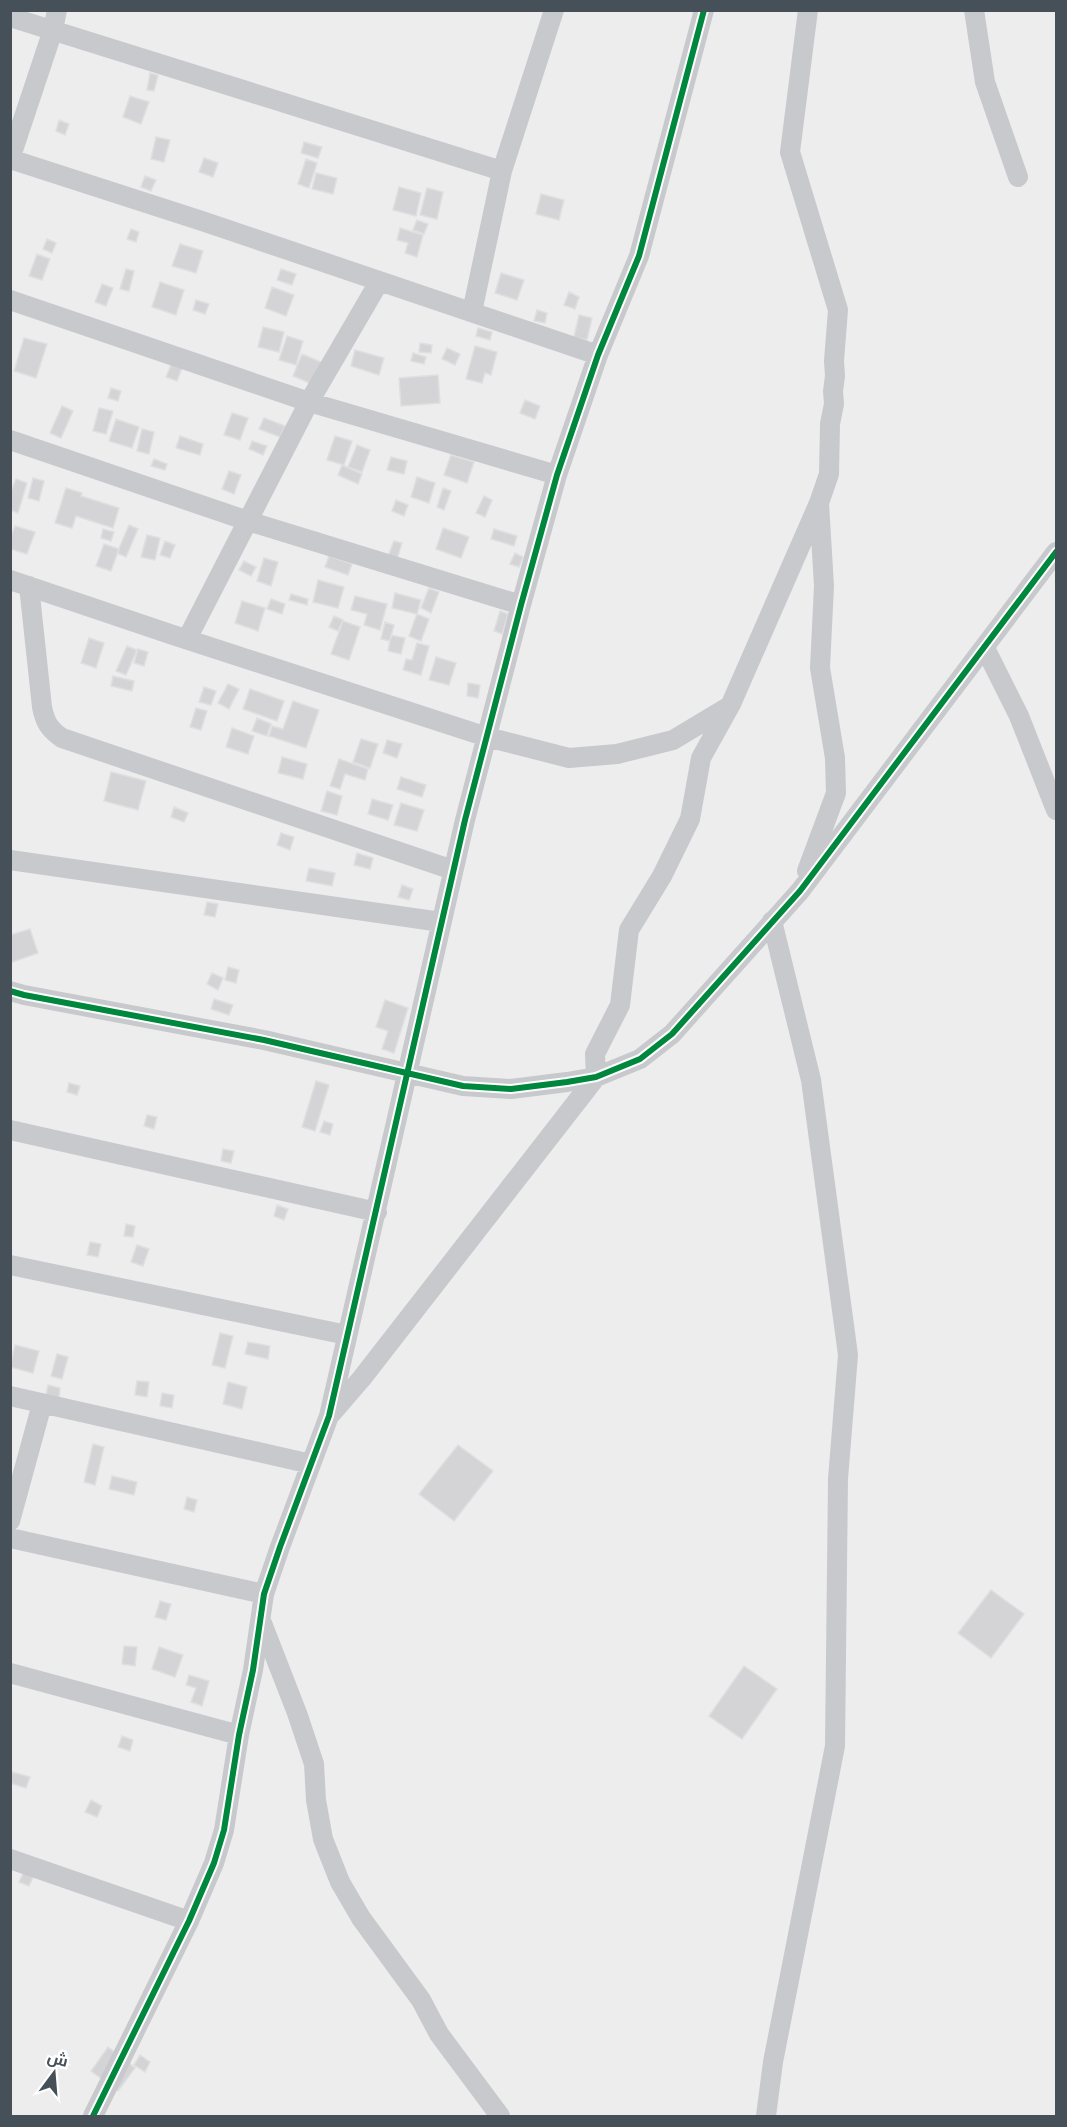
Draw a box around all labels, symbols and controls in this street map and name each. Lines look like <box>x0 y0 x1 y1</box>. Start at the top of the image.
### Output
north arrow <box>24 2043 84 2103</box>
text: ش <box>46 2047 70 2071</box>

